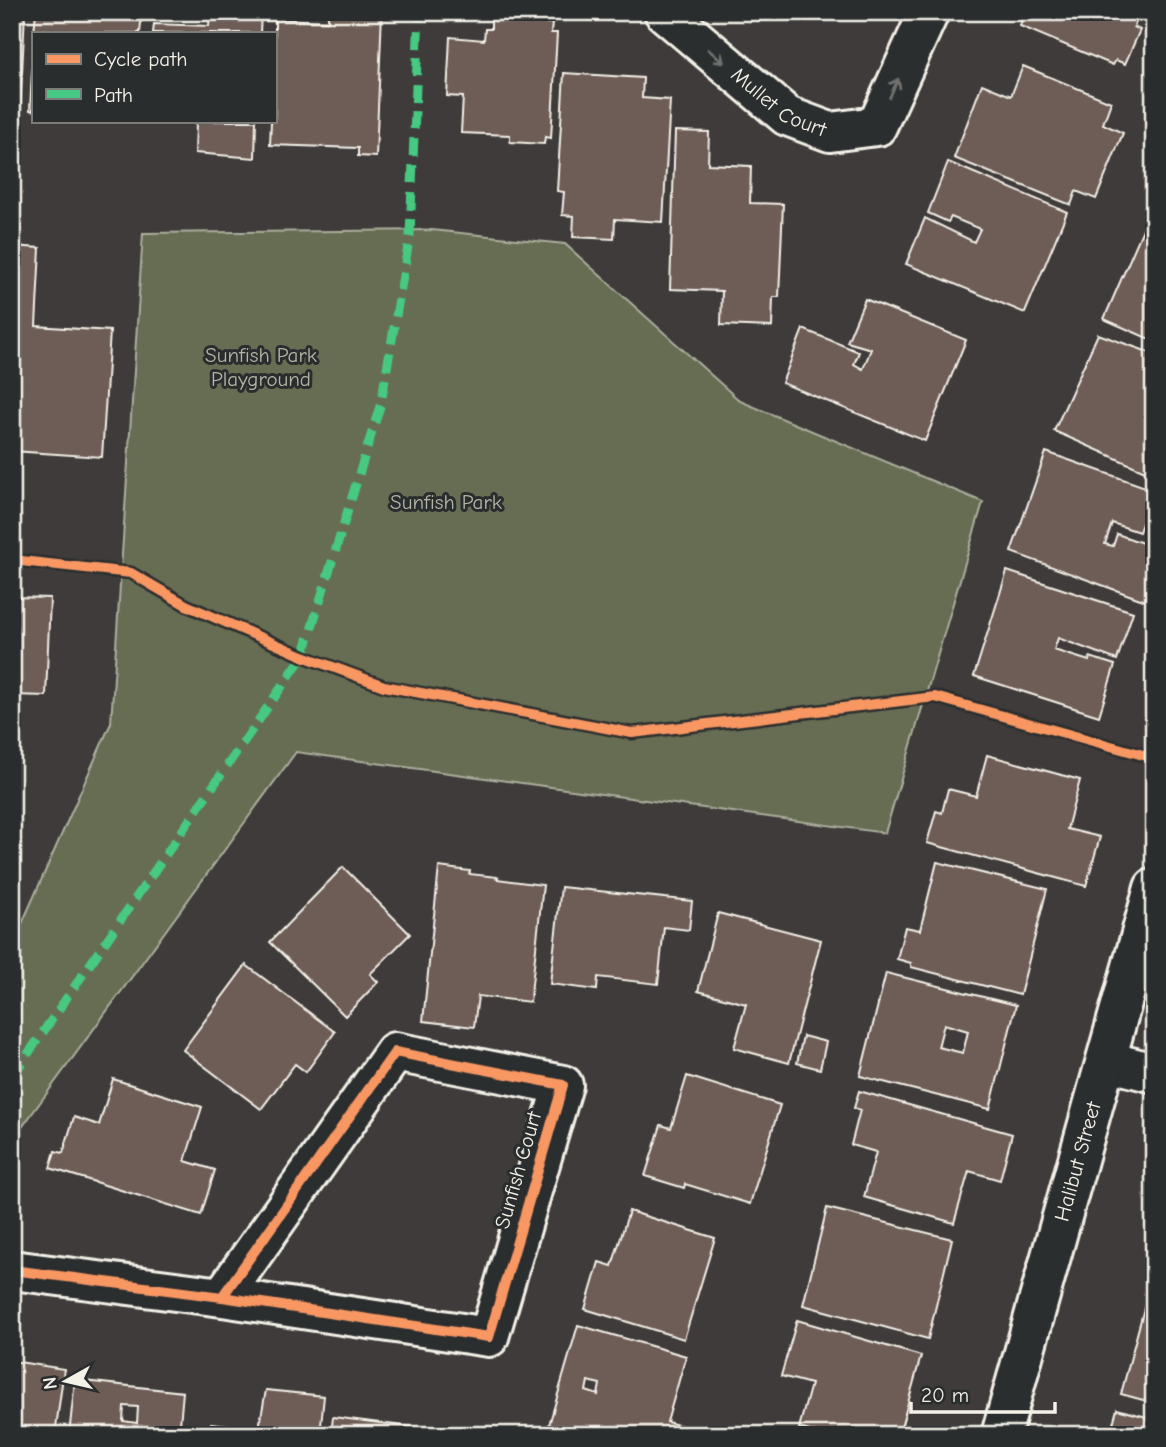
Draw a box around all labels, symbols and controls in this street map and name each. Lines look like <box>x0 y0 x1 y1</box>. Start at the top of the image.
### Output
legend <box>32 32 276 122</box>
text: Cycle path <box>94 47 187 71</box>
one-way arrow <box>707 48 725 64</box>
street label: Mullet Court <box>726 62 831 142</box>
one-way arrow <box>888 78 901 100</box>
text: Path <box>94 83 133 107</box>
park label: Sunfish Park Playground <box>205 343 317 391</box>
park label: Sunfish Park <box>390 490 502 514</box>
street label: Halibut Street <box>1049 1098 1106 1224</box>
street label: Sunfish Court <box>490 1108 546 1231</box>
north arrow <box>32 1346 102 1416</box>
scale bar <box>911 1370 1054 1414</box>
text: N <box>38 1376 62 1391</box>
text: 20 m <box>921 1383 969 1407</box>

